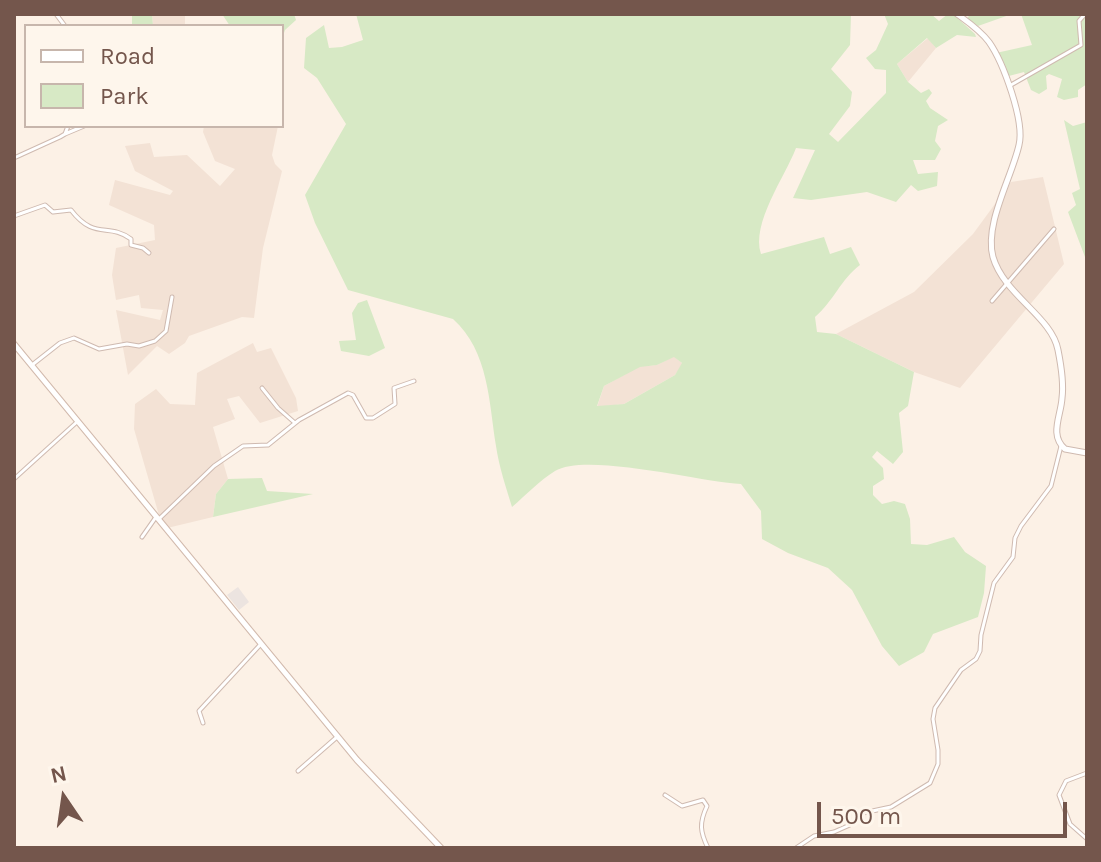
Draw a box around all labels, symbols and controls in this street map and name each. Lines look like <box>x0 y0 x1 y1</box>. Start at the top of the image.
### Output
legend <box>24 24 284 128</box>
text: Road <box>100 42 155 70</box>
text: Park <box>100 82 149 110</box>
north arrow <box>24 758 104 838</box>
text: N <box>48 760 69 789</box>
scale bar <box>821 786 1071 836</box>
text: 500 m <box>831 802 901 830</box>

